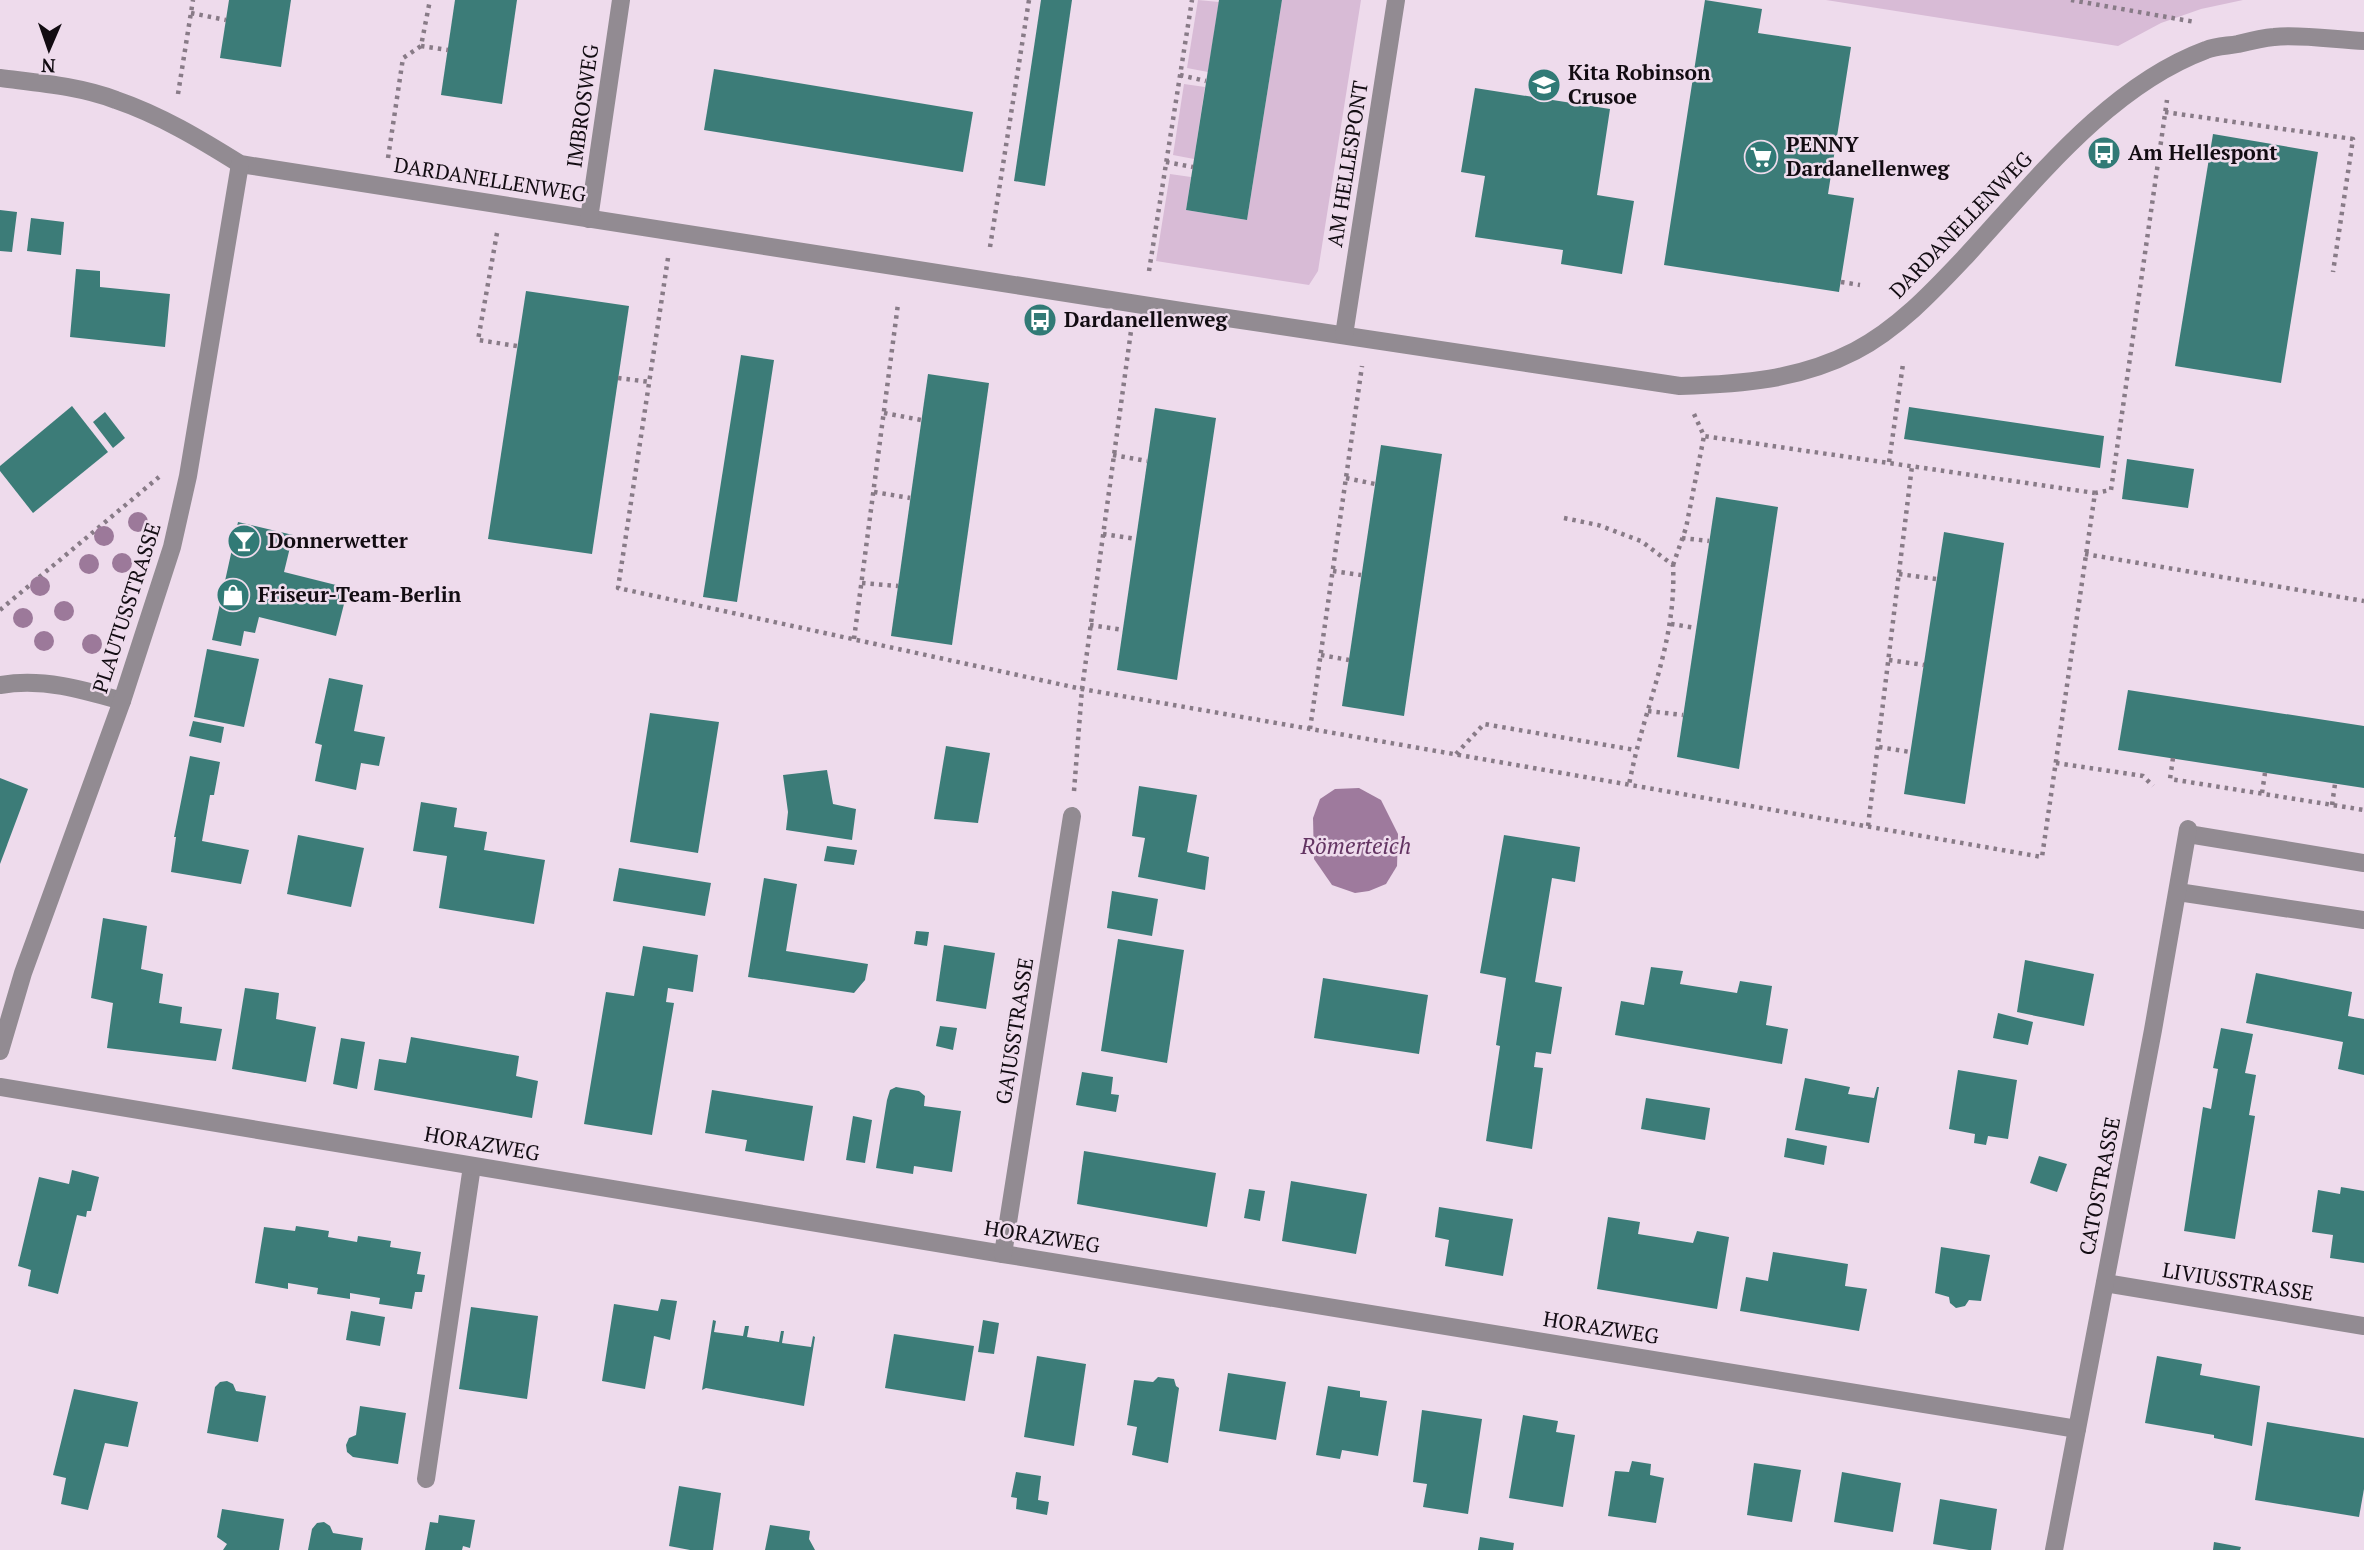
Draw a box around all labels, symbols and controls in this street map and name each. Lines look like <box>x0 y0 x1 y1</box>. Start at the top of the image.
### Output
north arrow <box>14 14 84 84</box>
street label: IMBROSWEG <box>559 42 605 169</box>
text: N <box>40 54 56 79</box>
place label: Kita Robinson Crusoe <box>1568 58 1711 110</box>
school or university icon: Kita Robinson Crusoe <box>1525 66 1563 104</box>
street label: AM HELLESPONT <box>1320 79 1374 249</box>
place label: PENNY Dardanellenweg <box>1786 130 1951 182</box>
bus stop icon: Am Hellespont <box>2085 134 2123 172</box>
supermarket icon: PENNY Dardanellenweg <box>1742 138 1780 176</box>
place label: Am Hellespont <box>2128 138 2278 166</box>
street label: DARDANELLENWEG <box>1883 144 2038 304</box>
street label: DARDANELLENWEG <box>392 150 589 208</box>
bus stop icon: Dardanellenweg <box>1021 301 1059 339</box>
place label: Dardanellenweg <box>1064 305 1229 333</box>
street label: PLAUTUSSTRASSE <box>85 519 167 696</box>
bar icon: Donnerwetter <box>225 522 263 560</box>
place label: Donnerwetter <box>268 526 408 554</box>
shop icon: Friseur-Team-Berlin <box>214 576 252 614</box>
place label: Friseur-Team-Berlin <box>258 580 462 608</box>
water label: Römerteich <box>1300 830 1411 861</box>
street label: GAJUSSTRASSE <box>989 956 1039 1106</box>
street label: CATOSTRASSE <box>2072 1114 2126 1257</box>
street label: HORAZWEG <box>422 1119 543 1167</box>
street label: HORAZWEG <box>982 1213 1103 1259</box>
street label: LIVIUSSTRASSE <box>2161 1255 2316 1307</box>
street label: HORAZWEG <box>1541 1304 1662 1350</box>

